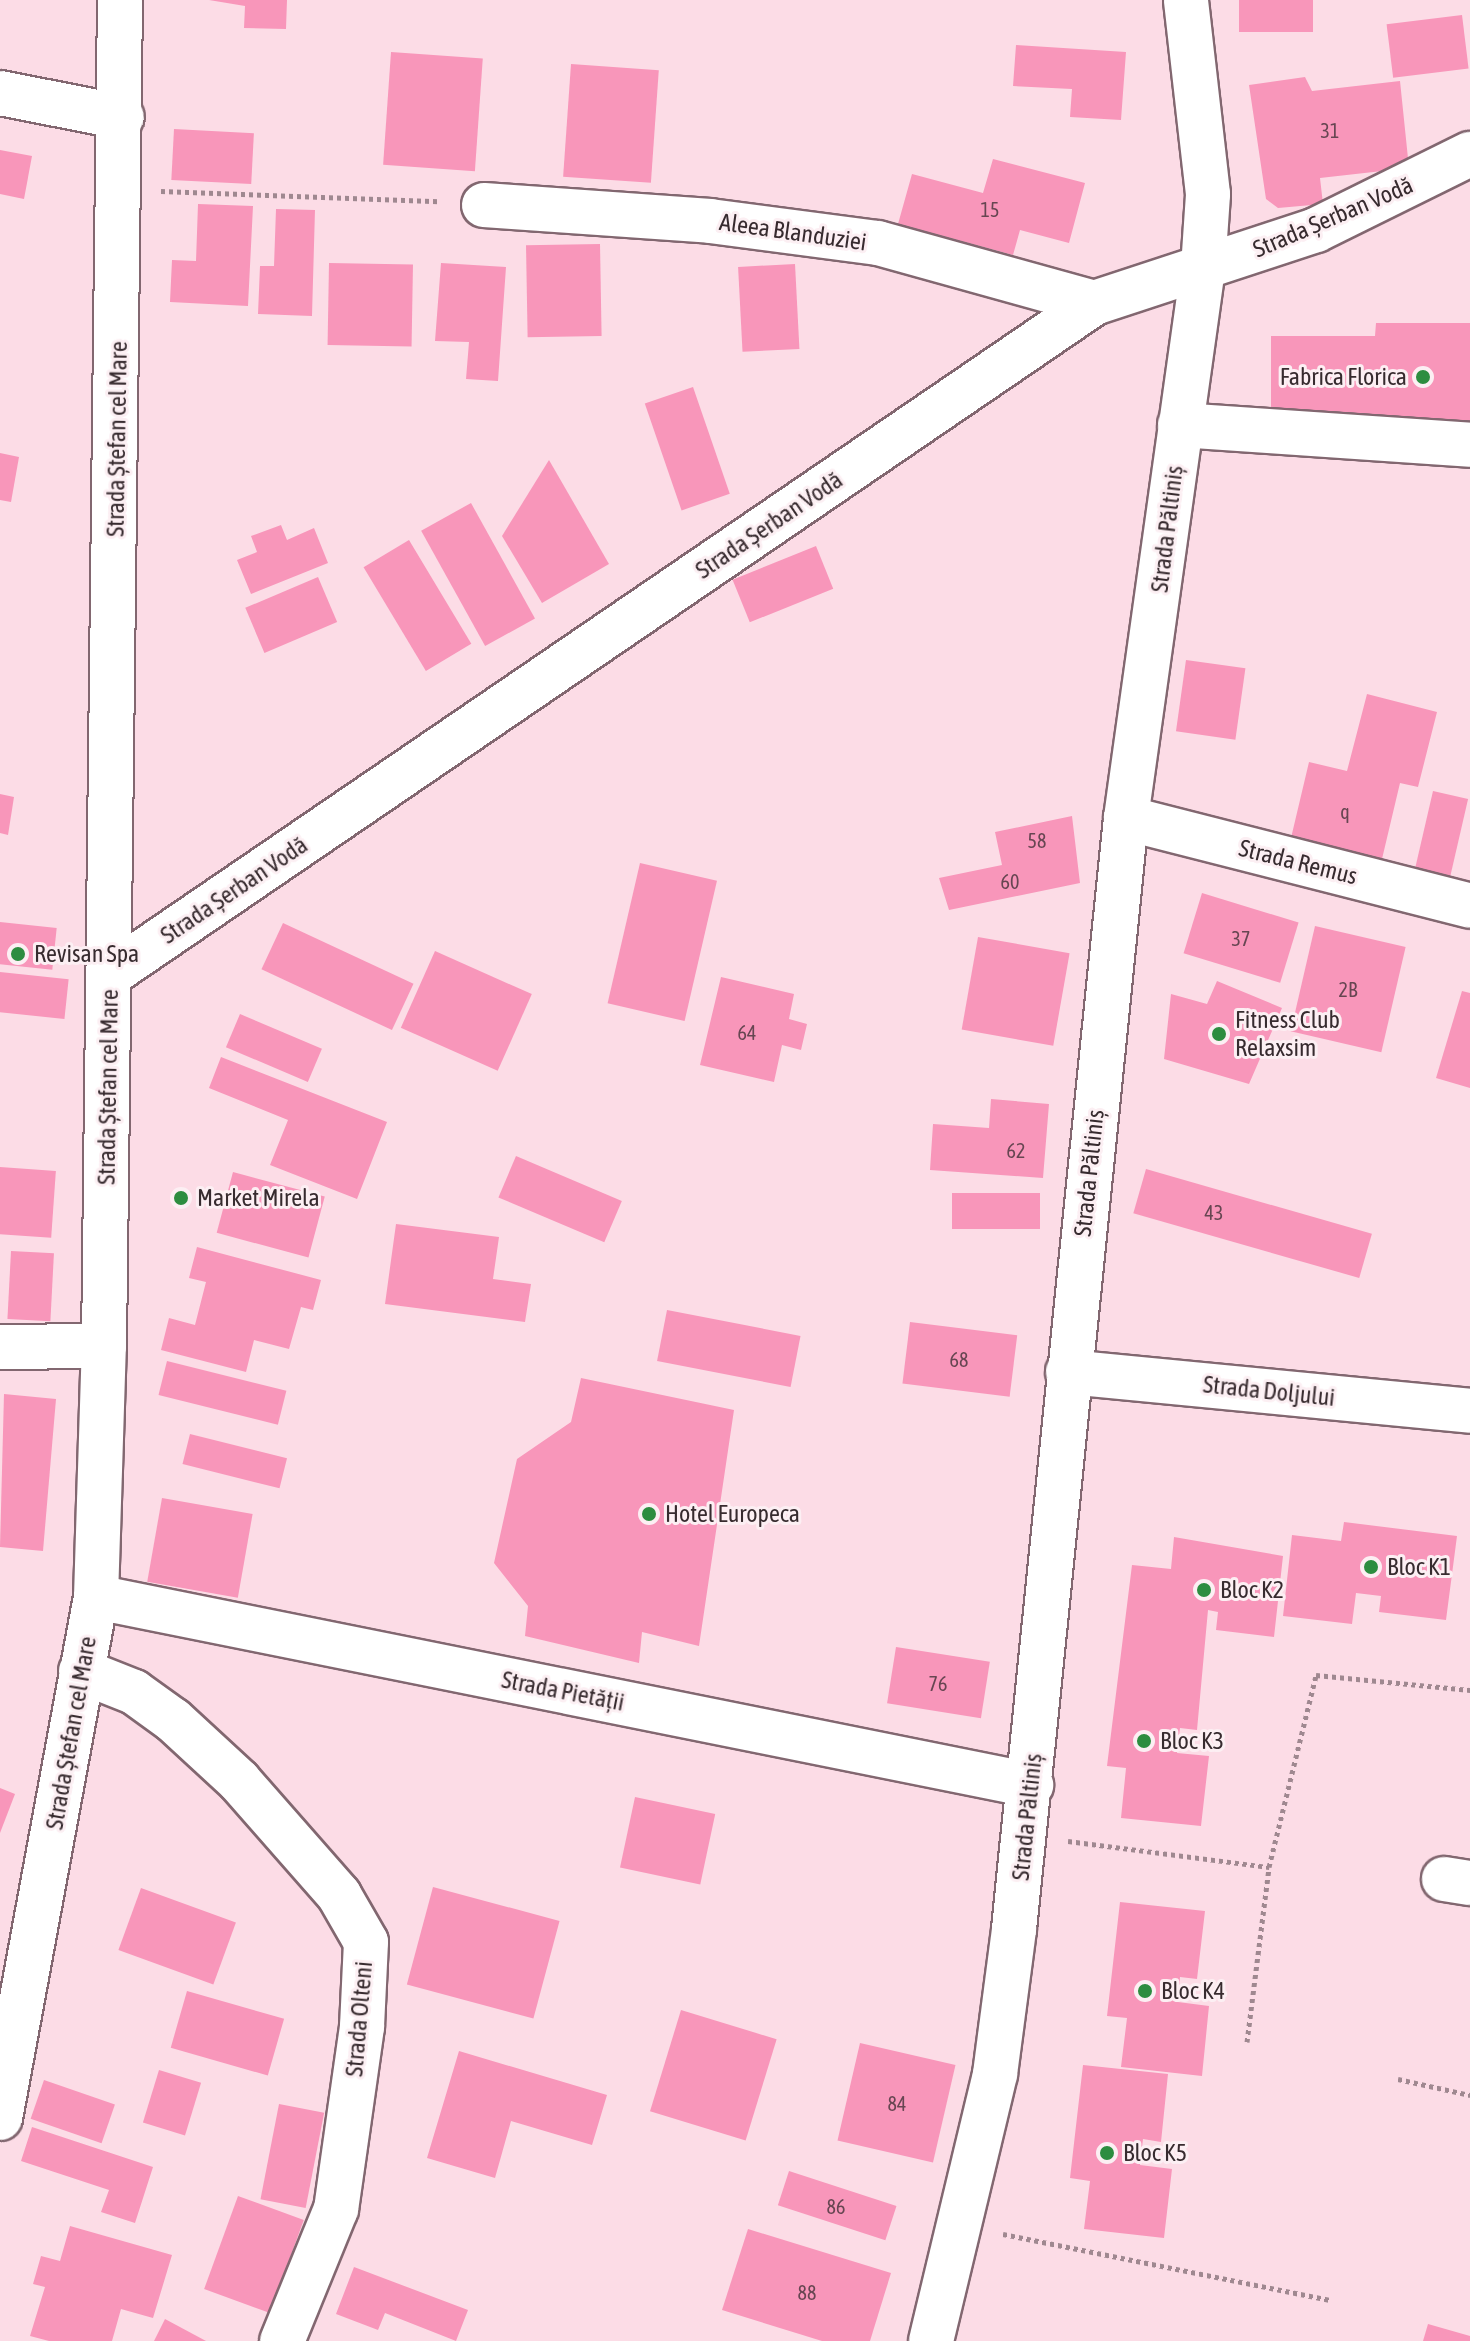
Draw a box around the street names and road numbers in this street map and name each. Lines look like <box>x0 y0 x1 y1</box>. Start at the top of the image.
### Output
street label: Strada Șerban Vodă <box>1249 170 1417 264</box>
street label: Aleea Blanduziei <box>718 207 868 257</box>
street label: Strada Ștefan cel Mare <box>101 341 133 537</box>
street label: Strada Păltiniș <box>1145 464 1189 594</box>
street label: Strada Șerban Vodă <box>690 465 848 585</box>
street label: Strada Șerban Vodă <box>155 830 313 950</box>
street label: Strada Remus <box>1236 833 1360 891</box>
street label: Strada Ștefan cel Mare <box>92 989 124 1185</box>
street label: Strada Păltiniș <box>1068 1108 1110 1238</box>
street label: Strada Doljului <box>1202 1370 1336 1412</box>
street label: Strada Ștefan cel Mare <box>40 1634 102 1832</box>
street label: Strada Pietății <box>499 1665 627 1717</box>
street label: Strada Păltiniș <box>1006 1752 1048 1882</box>
street label: Strada Olteni <box>340 1960 378 2078</box>

